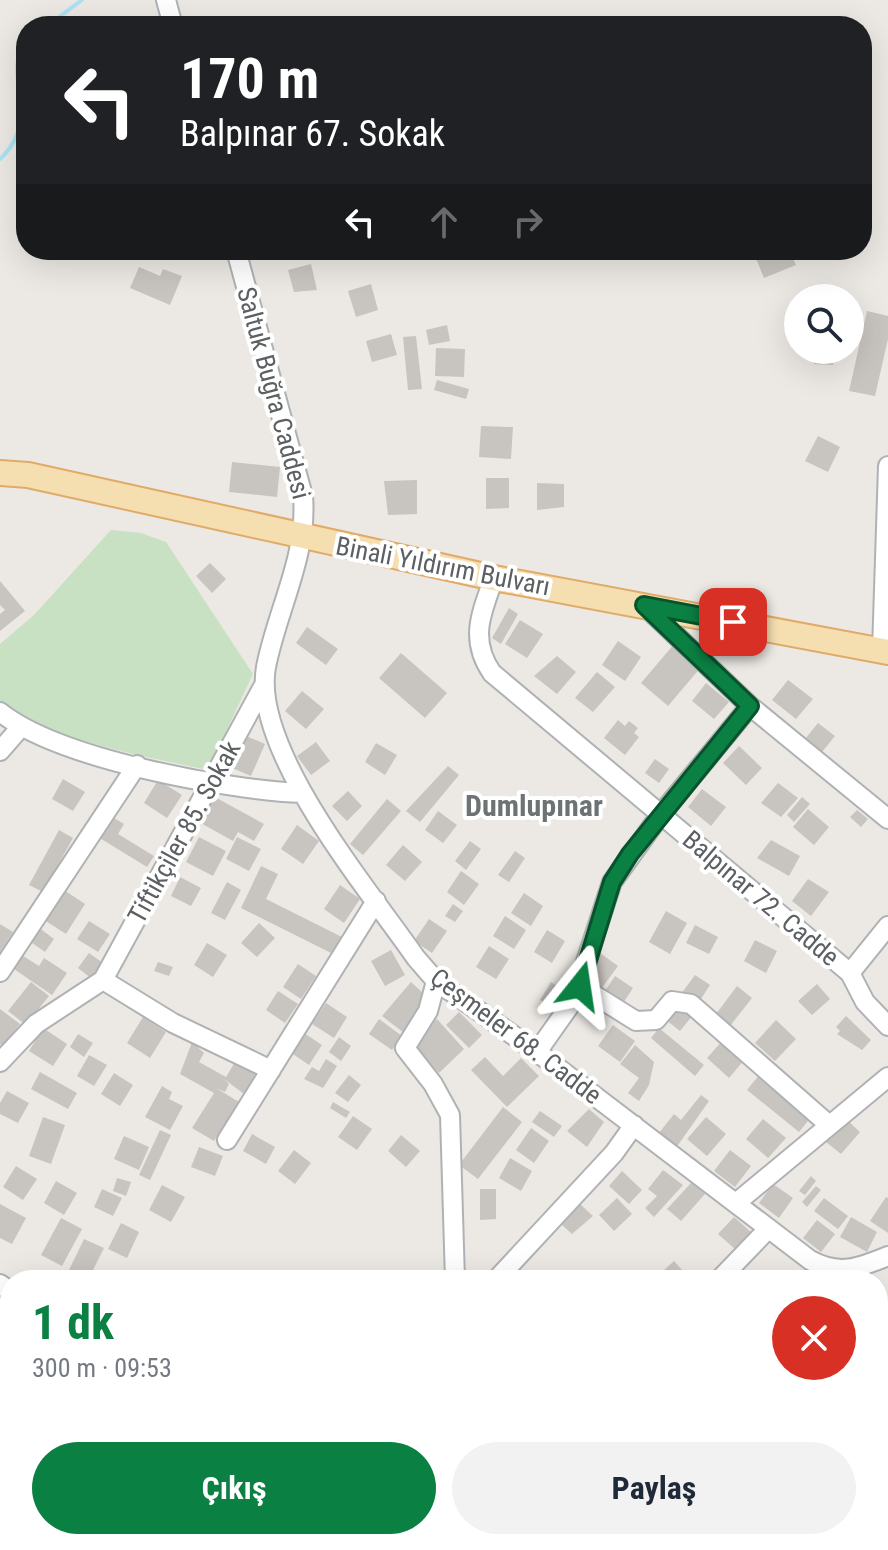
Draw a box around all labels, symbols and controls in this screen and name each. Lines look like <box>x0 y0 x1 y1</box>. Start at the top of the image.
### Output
text: 170 m <box>180 46 319 112</box>
icon: left <box>48 48 152 152</box>
text: Balpınar 67. Sokak <box>180 113 445 155</box>
icon: left <box>338 200 382 244</box>
icon: ahead <box>422 200 466 244</box>
icon: right <box>506 200 550 244</box>
street label: Saltuk Buğra Caddesi <box>231 284 317 502</box>
map controls <box>784 284 864 364</box>
button: search <box>784 284 864 364</box>
street label: Binali Yıldırım Bulvarı <box>333 531 553 601</box>
pin <box>699 588 767 656</box>
icon: arrive <box>711 600 755 644</box>
street label: Tiftikçiler 85. Sokak <box>121 735 247 928</box>
district label: Dumlupınar <box>465 788 603 823</box>
street label: Balpınar 72. Cadde <box>677 824 845 972</box>
position arrow <box>538 944 622 1028</box>
street label: Çeşmeler 68. Cadde <box>425 962 607 1110</box>
text: 1 dk <box>32 1294 114 1351</box>
button: close <box>772 1296 856 1380</box>
text: 300 m · 09:53 <box>32 1353 172 1383</box>
button: Çıkış <box>32 1442 436 1534</box>
button: Paylaş <box>452 1442 856 1534</box>

